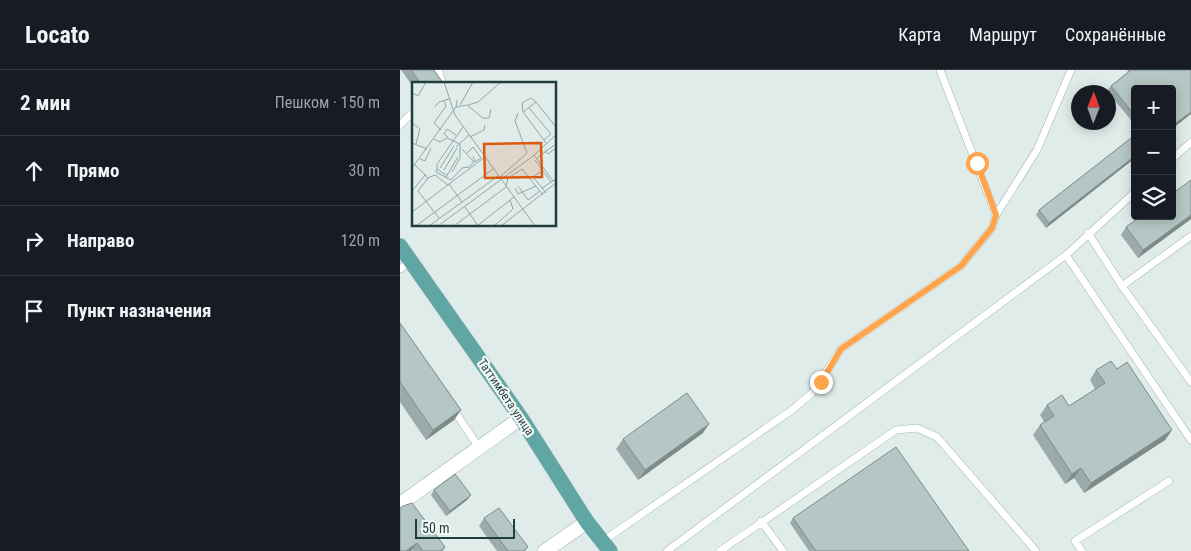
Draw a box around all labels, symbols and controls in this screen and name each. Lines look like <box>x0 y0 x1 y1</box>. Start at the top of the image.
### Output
text: Locato <box>25 21 90 49</box>
text: Карта <box>898 24 941 45</box>
text: Маршрут <box>969 24 1037 45</box>
text: Сохранённые <box>1065 24 1166 45</box>
inset map <box>412 82 556 226</box>
north arrow <box>1071 85 1116 130</box>
map controls <box>1131 85 1176 220</box>
button: + <box>1131 85 1176 130</box>
text: 2 мин <box>20 91 70 115</box>
text: Пешком · 150 m <box>275 93 380 112</box>
button: − <box>1131 130 1176 175</box>
route start <box>966 152 989 175</box>
icon: ahead <box>20 157 48 185</box>
text: Прямо <box>67 159 120 182</box>
text: 30 m <box>348 161 380 180</box>
button: layers <box>1131 175 1176 220</box>
icon: right <box>20 227 48 255</box>
text: Направо <box>67 229 134 252</box>
text: 120 m <box>341 231 380 250</box>
icon: arrive <box>20 297 48 325</box>
text: Пункт назначения <box>67 299 211 322</box>
street label: Таттимбета улица <box>475 356 537 438</box>
route end <box>810 371 833 394</box>
scale bar <box>415 516 515 539</box>
text: 50 m <box>422 520 450 536</box>

